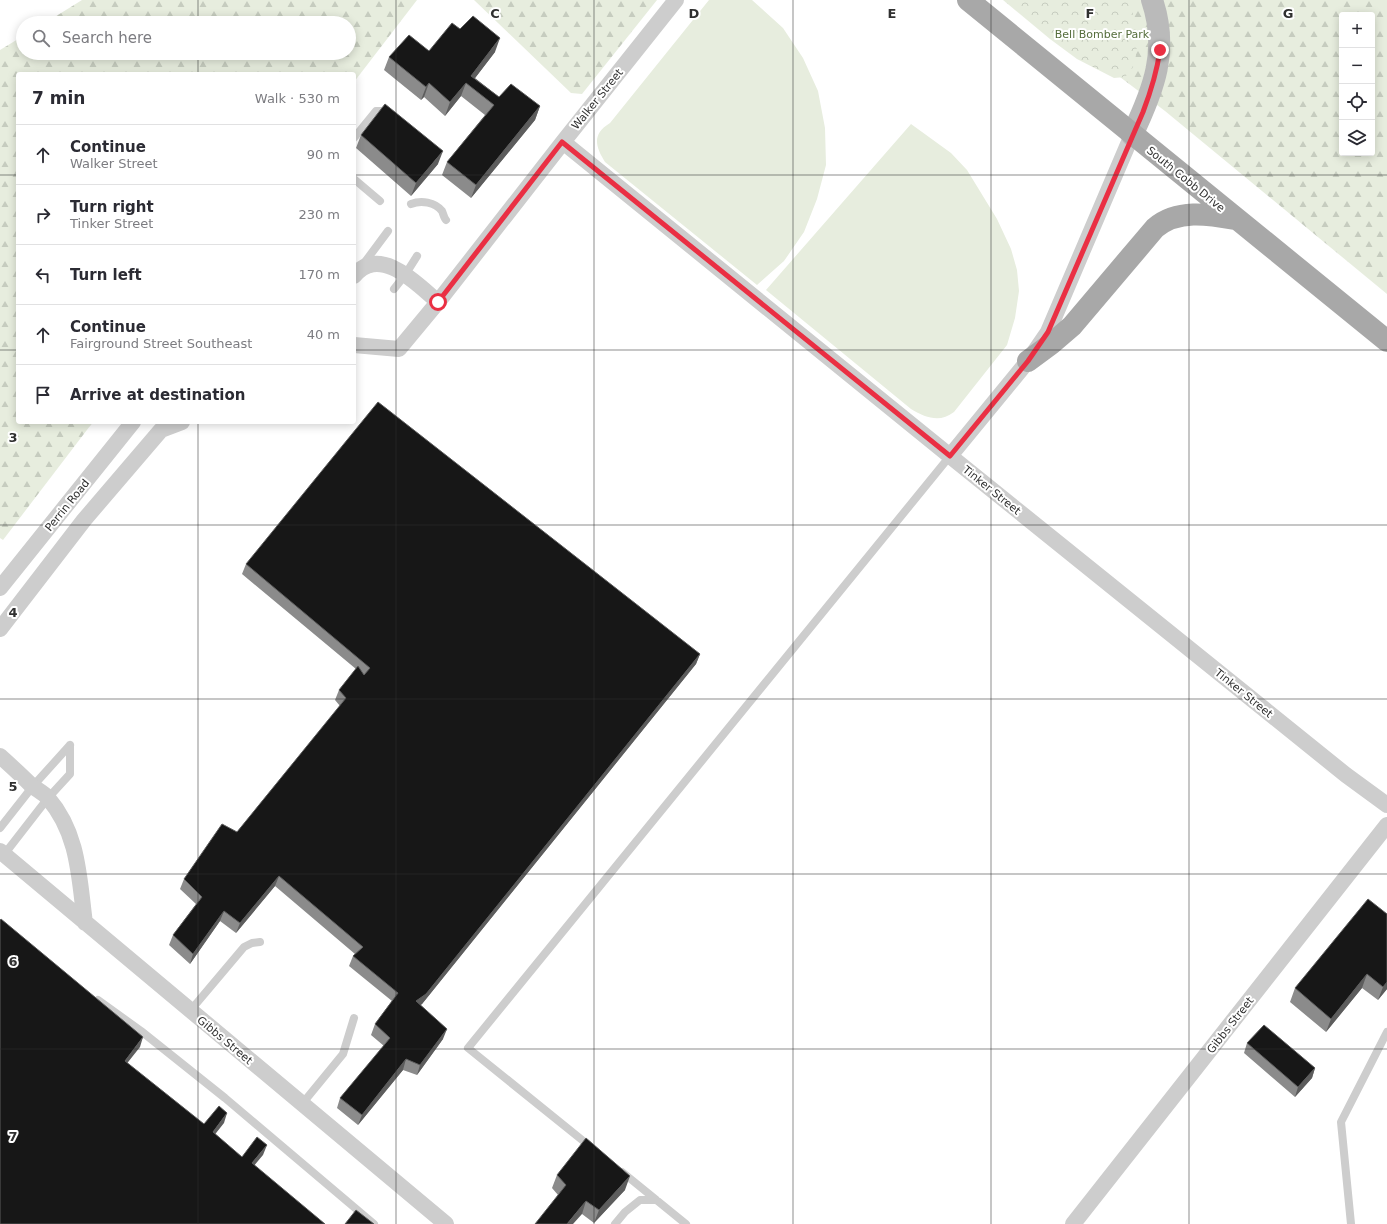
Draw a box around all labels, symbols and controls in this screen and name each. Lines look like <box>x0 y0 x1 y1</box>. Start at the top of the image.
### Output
text: C <box>490 6 500 21</box>
text: D <box>689 6 700 21</box>
text: E <box>888 6 896 21</box>
text: F <box>1086 6 1094 21</box>
text: G <box>1283 6 1293 21</box>
map controls <box>1339 12 1375 156</box>
button: + <box>1339 12 1375 48</box>
search box <box>16 16 356 60</box>
icon: search <box>30 27 52 49</box>
park label: Bell Bomber Park <box>1055 28 1150 41</box>
text: Search here <box>62 29 152 47</box>
route end <box>1151 41 1169 59</box>
button: − <box>1339 48 1375 84</box>
street label: Walker Street <box>569 66 626 132</box>
button: locate <box>1339 84 1375 120</box>
text: 7 min <box>32 88 85 108</box>
text: Walk · 530 m <box>255 91 340 106</box>
button: layers <box>1339 120 1375 156</box>
text: Continue <box>70 138 146 156</box>
icon: ahead <box>32 144 54 166</box>
street label: South Cobb Drive <box>1144 144 1228 215</box>
text: 90 m <box>307 147 340 162</box>
text: Walker Street <box>70 156 158 171</box>
text: Turn right <box>70 198 154 216</box>
icon: right <box>32 204 54 226</box>
text: 230 m <box>298 207 340 222</box>
text: Tinker Street <box>70 216 153 231</box>
icon: left <box>32 264 54 286</box>
text: Turn left <box>70 266 142 284</box>
text: 170 m <box>298 267 340 282</box>
route start <box>429 293 447 311</box>
text: Continue <box>70 318 146 336</box>
icon: ahead <box>32 324 54 346</box>
text: 40 m <box>307 327 340 342</box>
text: Fairground Street Southeast <box>70 336 252 351</box>
icon: arrive <box>32 384 54 406</box>
text: Arrive at destination <box>70 386 245 404</box>
text: 3 <box>8 430 18 445</box>
street label: Tinker Street <box>959 462 1024 518</box>
street label: Perrin Road <box>43 477 92 534</box>
text: 4 <box>8 605 18 620</box>
street label: Tinker Street <box>1211 665 1276 721</box>
text: 5 <box>8 779 18 794</box>
text: 6 <box>8 954 18 969</box>
street label: Gibbs Street <box>1204 994 1257 1056</box>
street label: Gibbs Street <box>194 1013 256 1068</box>
text: 7 <box>8 1129 18 1144</box>

